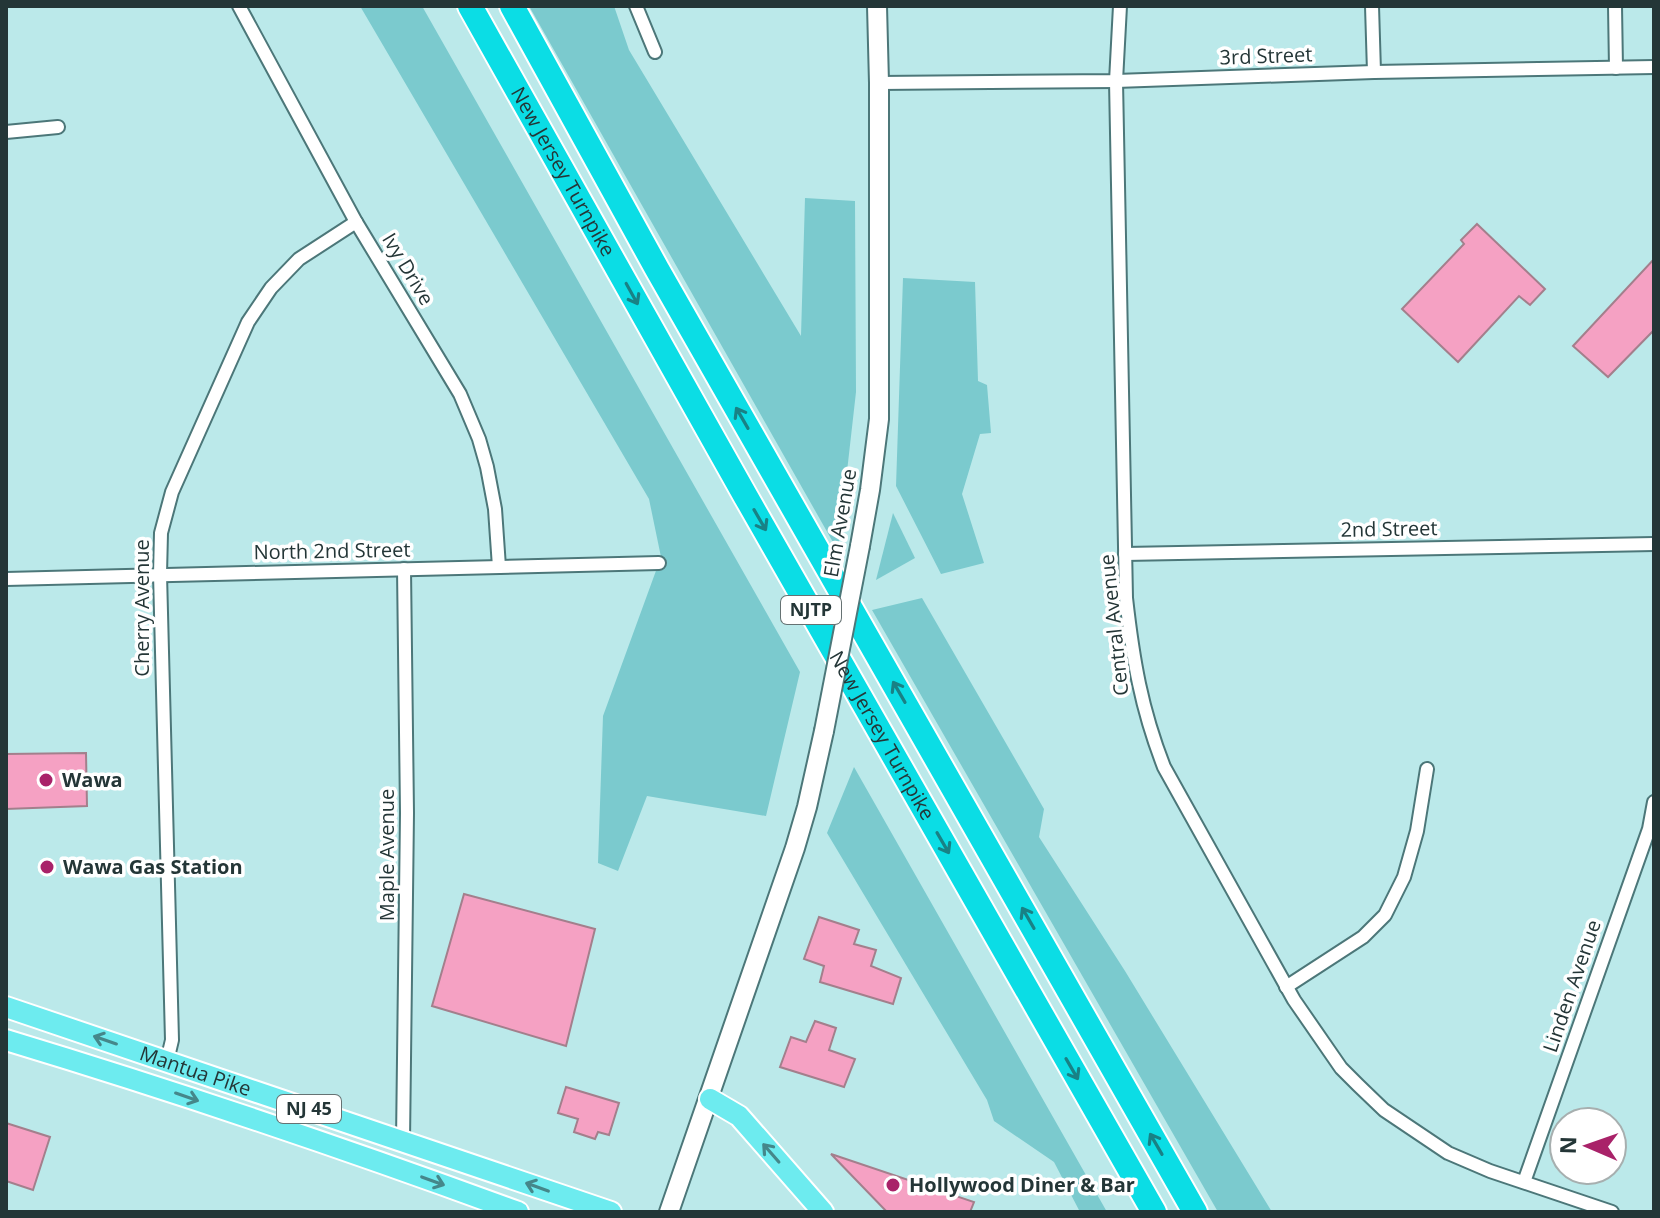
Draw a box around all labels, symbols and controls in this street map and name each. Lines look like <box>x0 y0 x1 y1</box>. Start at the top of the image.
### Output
street label: 3rd Street <box>1219 40 1313 71</box>
street label: New Jersey Turnpike <box>505 82 622 261</box>
street label: Ivy Drive <box>376 228 441 310</box>
one-way arrow <box>625 281 640 305</box>
one-way arrow <box>734 407 750 430</box>
street label: Elm Avenue <box>817 467 862 579</box>
one-way arrow <box>752 508 768 531</box>
street label: 2nd Street <box>1340 514 1438 543</box>
street label: North 2nd Street <box>253 536 411 565</box>
street label: Cherry Avenue <box>128 539 155 677</box>
street label: Central Avenue <box>1093 553 1134 697</box>
road number: NJTP <box>781 596 841 624</box>
street label: New Jersey Turnpike <box>824 646 942 825</box>
one-way arrow <box>891 681 906 705</box>
place label: Wawa <box>62 766 123 793</box>
marker: Wawa <box>37 771 55 789</box>
street label: Maple Avenue <box>373 789 400 921</box>
one-way arrow <box>936 831 951 855</box>
place label: Wawa Gas Station <box>63 853 243 880</box>
marker: Wawa Gas Station <box>38 858 56 876</box>
one-way arrow <box>1020 907 1035 931</box>
street label: Linden Avenue <box>1536 916 1607 1056</box>
one-way arrow <box>93 1032 118 1047</box>
street label: Mantua Pike <box>136 1039 255 1102</box>
one-way arrow <box>1064 1057 1080 1080</box>
one-way arrow <box>174 1091 199 1106</box>
road number: NJ 45 <box>277 1095 341 1123</box>
north arrow <box>1548 1106 1628 1186</box>
one-way arrow <box>1148 1133 1164 1156</box>
text: N <box>1552 1136 1582 1155</box>
one-way arrow <box>763 1144 781 1164</box>
place label: Hollywood Diner & Bar <box>909 1171 1135 1198</box>
one-way arrow <box>420 1175 445 1189</box>
marker: Hollywood Diner & Bar <box>884 1176 902 1194</box>
one-way arrow <box>525 1178 550 1193</box>

